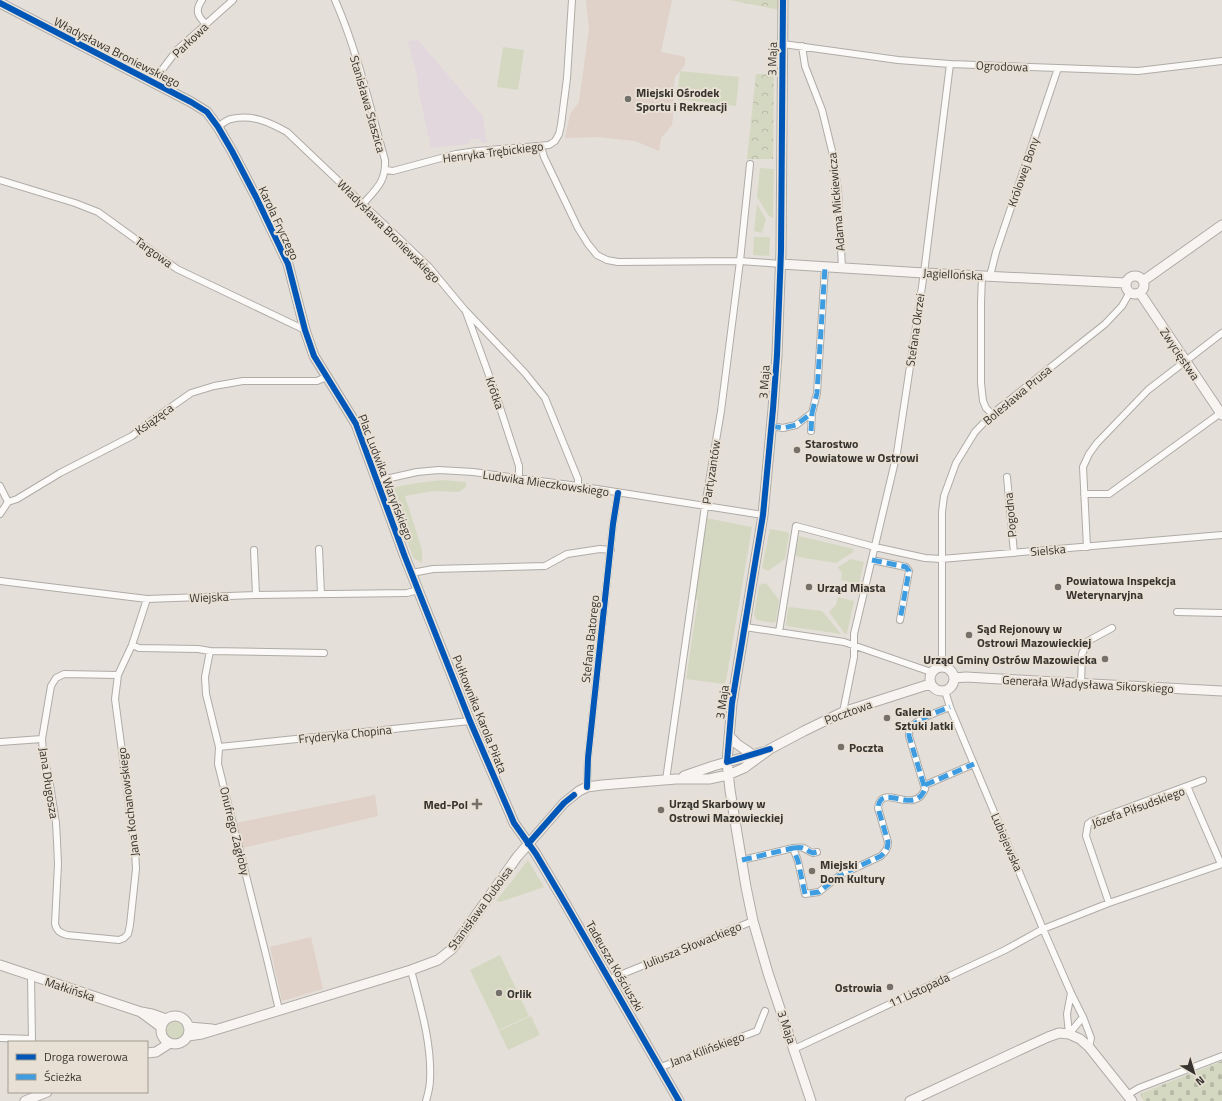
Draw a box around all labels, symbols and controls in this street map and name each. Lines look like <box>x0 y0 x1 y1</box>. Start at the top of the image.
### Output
street label: Władysława Broniewskiego <box>50 12 184 92</box>
street label: Parkowa <box>168 18 212 62</box>
street label: 3 Maja <box>762 42 782 76</box>
street label: Stanisława Staszica <box>345 53 391 155</box>
street label: Ogrodowa <box>976 56 1028 76</box>
place label: Miejski Ośrodek Sportu i Rekreacji <box>636 83 727 116</box>
marker: Miejski Ośrodek Sportu i Rekreacji <box>623 94 633 104</box>
street label: Królowej Bony <box>1002 134 1044 209</box>
street label: Henryka Trębickiego <box>442 136 544 168</box>
street label: Adama Mickiewicza <box>822 152 850 252</box>
street label: Władysława Broniewskiego <box>333 175 445 287</box>
street label: Karola Fryczego <box>254 183 304 263</box>
street label: Targowa <box>131 232 177 272</box>
street label: Jagiellońska <box>923 263 983 285</box>
street label: Stefana Okrzei <box>900 292 930 368</box>
street label: Zwycięstwa <box>1155 324 1205 384</box>
street label: Bolesława Prusa <box>978 360 1056 430</box>
street label: 3 Maja <box>753 364 775 400</box>
street label: Krótka <box>481 374 509 412</box>
street label: Książęca <box>131 398 177 440</box>
street label: Plac Ludwika Waryńskiego <box>353 411 419 543</box>
place label: Starostwo Powiatowe w Ostrowi <box>805 434 919 467</box>
street label: Partyzantów <box>697 439 725 505</box>
marker: Starostwo Powiatowe w Ostrowi <box>792 445 802 455</box>
street label: Ludwika Mieczkowskiego <box>482 465 610 501</box>
street label: Pogodna <box>999 492 1021 538</box>
street label: Sielska <box>1030 539 1066 561</box>
place label: Powiatowa Inspekcja Weterynaryjna <box>1066 571 1176 604</box>
place label: Urząd Miasta <box>817 578 886 597</box>
marker: Urząd Miasta <box>804 582 814 592</box>
marker: Powiatowa Inspekcja Weterynaryjna <box>1053 582 1063 592</box>
street label: Wiejska <box>189 587 229 607</box>
street label: Stefana Batorego <box>576 594 604 684</box>
place label: Sąd Rejonowy w Ostrowi Mazowieckiej <box>977 619 1091 652</box>
marker: Sąd Rejonowy w Ostrowi Mazowieckiej <box>964 630 974 640</box>
place label: Urząd Gminy Ostrów Mazowiecka <box>923 650 1097 669</box>
street label: Pułkownika Karola Piłata <box>448 652 512 776</box>
marker: Urząd Gminy Ostrów Mazowiecka <box>1100 654 1110 664</box>
street label: Generała Władysława Sikorskiego <box>1002 670 1174 698</box>
street label: 3 Maja <box>710 684 734 720</box>
street label: Pocztowa <box>821 695 875 729</box>
place label: Galeria Sztuki Jatki <box>895 702 953 735</box>
marker: Galeria Sztuki Jatki <box>882 713 892 723</box>
street label: Fryderyka Chopina <box>298 720 392 748</box>
place label: Poczta <box>849 738 884 757</box>
marker: Poczta <box>836 742 846 752</box>
street label: Jana Długosza <box>34 746 64 820</box>
street label: Jana Kochanowskiego <box>112 746 144 858</box>
street label: Józefa Piłsudskiego <box>1089 781 1187 833</box>
street label: Onufrego Zagłoby <box>215 785 255 877</box>
place label: Urząd Skarbowy w Ostrowi Mazowieckiej <box>669 794 783 827</box>
place label: Med-Pol <box>423 795 468 814</box>
marker: Med-Pol <box>471 798 483 810</box>
marker: Urząd Skarbowy w Ostrowi Mazowieckiej <box>656 805 666 815</box>
street label: Lubiejewska <box>986 810 1028 874</box>
place label: Miejski Dom Kultury <box>820 855 885 888</box>
street label: Stanisława Duboisa <box>443 862 517 954</box>
marker: Miejski Dom Kultury <box>807 866 817 876</box>
street label: Tadeusza Kościuszki <box>581 917 649 1015</box>
street label: Juliusza Słowackiego <box>640 917 744 973</box>
street label: 11 Listopada <box>885 968 953 1012</box>
street label: Małkińska <box>42 972 98 1006</box>
place label: Ostrowia <box>835 978 882 997</box>
marker: Ostrowia <box>885 982 895 992</box>
place label: Orlik <box>507 984 533 1003</box>
marker: Orlik <box>494 988 504 998</box>
street label: 3 Maja <box>772 1008 802 1046</box>
street label: Jana Kilińskiego <box>667 1027 747 1071</box>
legend <box>8 1041 148 1093</box>
text: Droga rowerowa <box>44 1047 128 1066</box>
north arrow <box>1174 1053 1214 1093</box>
text: Ścieżka <box>44 1067 82 1086</box>
text: N <box>1192 1072 1208 1090</box>

